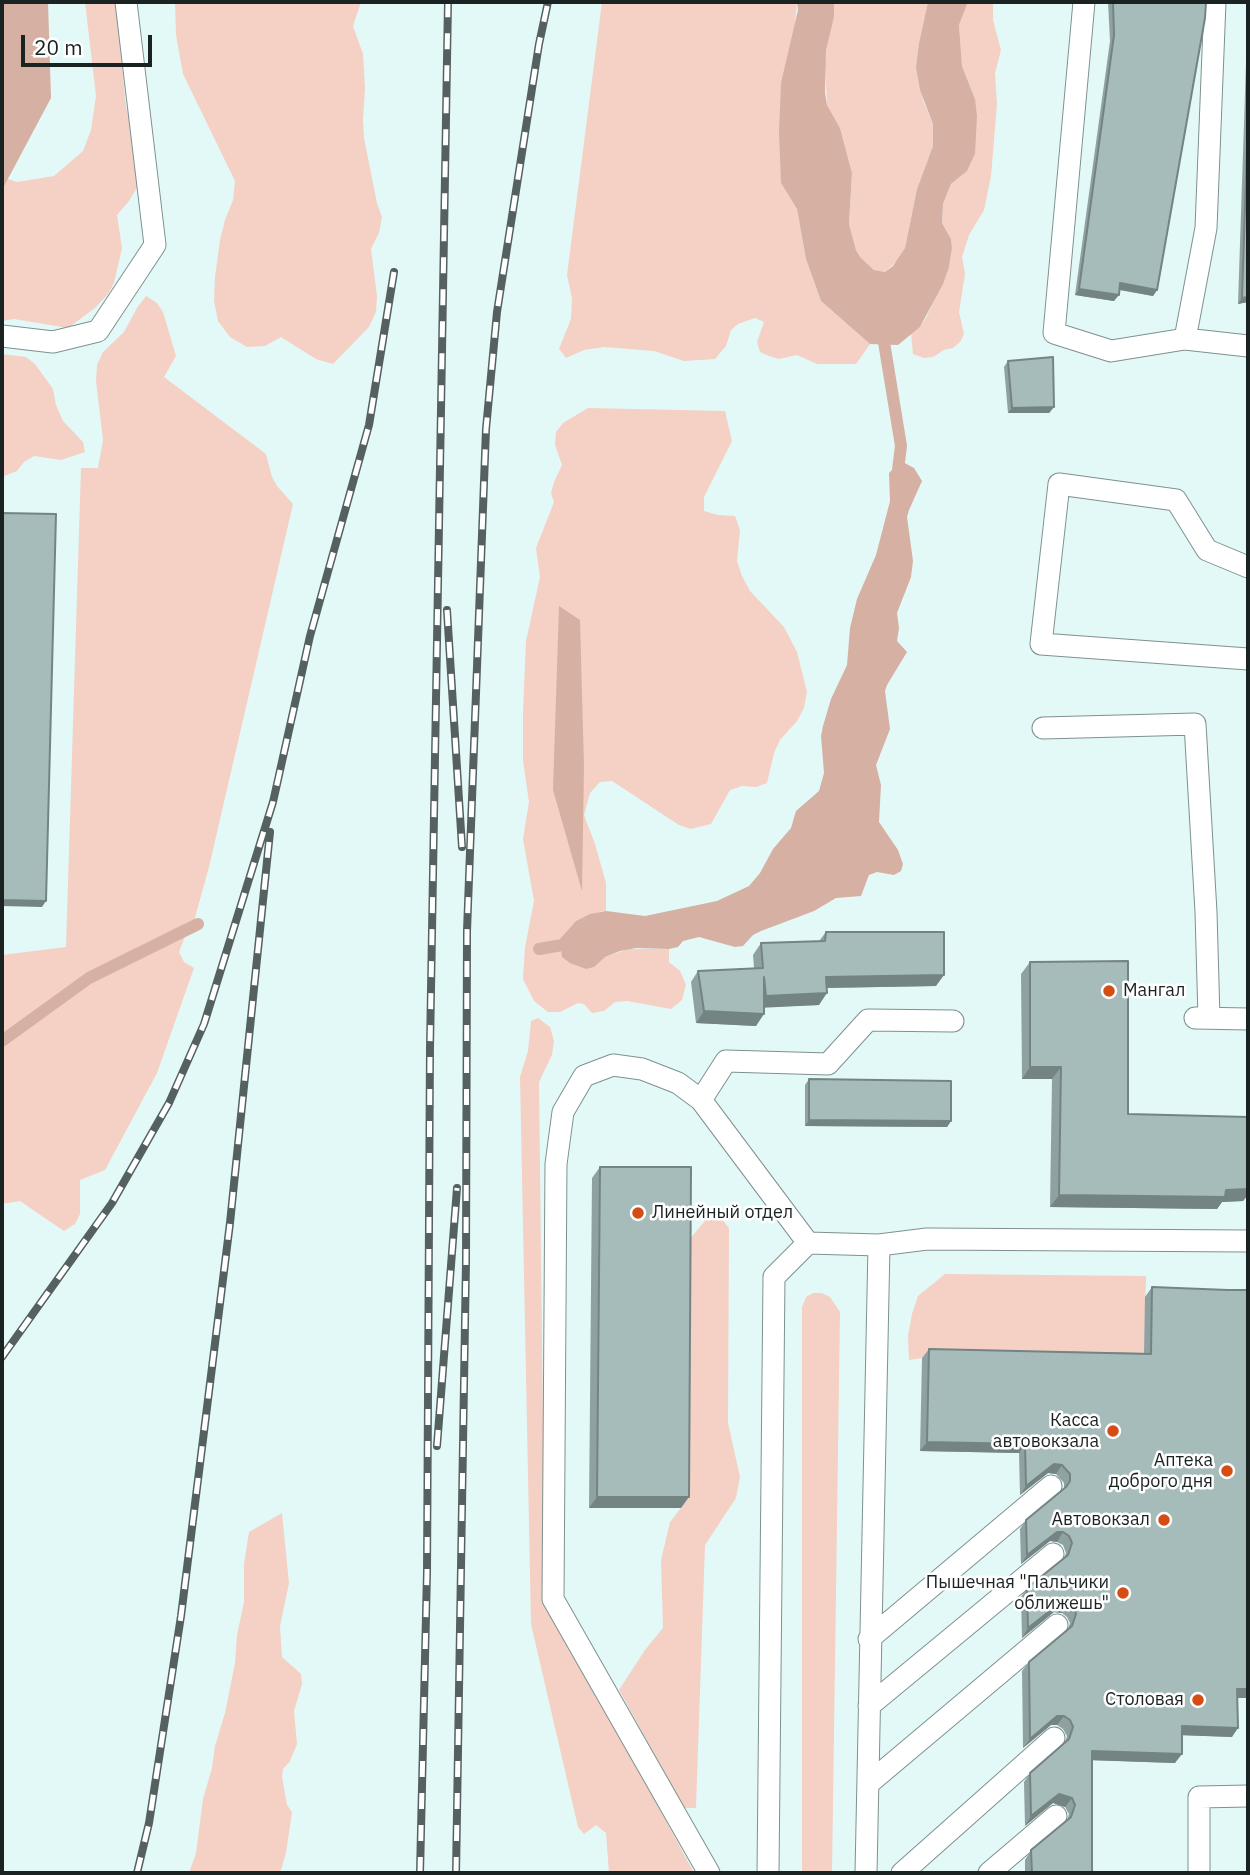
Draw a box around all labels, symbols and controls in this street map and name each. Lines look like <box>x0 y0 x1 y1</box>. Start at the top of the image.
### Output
scale bar <box>24 21 156 65</box>
text: 20 m <box>34 33 83 61</box>
place label: Мангал <box>1123 980 1185 1002</box>
marker: Мангал <box>1101 983 1117 999</box>
place label: Линейный отдел <box>652 1202 793 1224</box>
marker: Линейный отдел <box>630 1205 646 1221</box>
place label: Касса автовокзала <box>993 1410 1099 1452</box>
marker: Касса автовокзала <box>1105 1423 1121 1439</box>
place label: Аптека доброго дня <box>1109 1450 1213 1492</box>
marker: Аптека доброго дня <box>1219 1463 1235 1479</box>
place label: Автовокзал <box>1052 1509 1150 1531</box>
marker: Автовокзал <box>1156 1512 1172 1528</box>
place label: Пышечная "Пальчики оближешь" <box>926 1572 1109 1614</box>
marker: Пышечная "Пальчики оближешь" <box>1115 1585 1131 1601</box>
place label: Столовая <box>1105 1689 1184 1711</box>
marker: Столовая <box>1190 1692 1206 1708</box>

